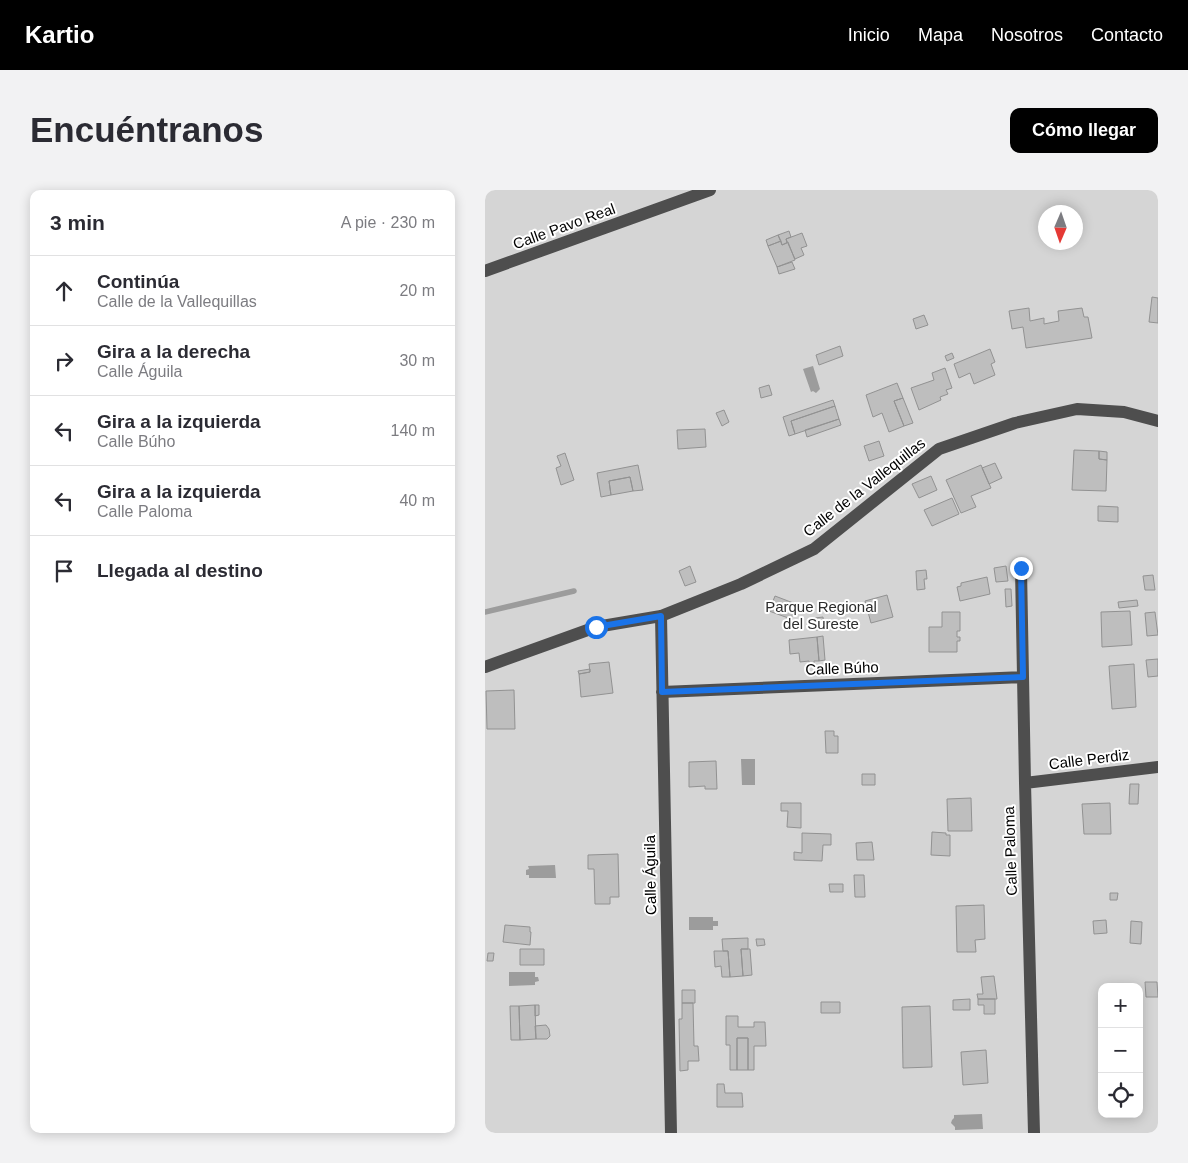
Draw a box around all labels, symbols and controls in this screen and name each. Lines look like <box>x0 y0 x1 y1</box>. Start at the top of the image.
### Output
text: Kartio <box>25 21 94 48</box>
text: Inicio <box>848 25 890 45</box>
text: Mapa <box>918 25 963 45</box>
text: Nosotros <box>991 25 1063 45</box>
text: Contacto <box>1091 25 1163 45</box>
button: Cómo llegar <box>1010 108 1158 153</box>
text: Encuéntranos <box>30 110 263 149</box>
street label: Calle Pavo Real <box>511 200 617 252</box>
north arrow <box>1038 205 1083 250</box>
text: 3 min <box>50 211 105 234</box>
text: A pie · 230 m <box>341 214 435 231</box>
text: Continúa <box>97 271 179 292</box>
icon: ahead <box>50 277 78 305</box>
text: 20 m <box>399 282 435 299</box>
text: Calle de la Vallequillas <box>97 293 257 310</box>
text: Gira a la derecha <box>97 341 250 362</box>
icon: right <box>50 347 78 375</box>
text: 30 m <box>399 352 435 369</box>
text: Calle Águila <box>97 363 182 380</box>
text: Gira a la izquierda <box>97 411 261 432</box>
icon: left <box>50 417 78 445</box>
text: 140 m <box>391 422 435 439</box>
text: Calle Búho <box>97 433 175 450</box>
street label: Calle de la Vallequillas <box>800 434 928 540</box>
text: Gira a la izquierda <box>97 481 261 502</box>
icon: left <box>50 487 78 515</box>
text: 40 m <box>399 492 435 509</box>
text: Calle Paloma <box>97 503 192 520</box>
icon: arrive <box>50 557 78 585</box>
route end <box>1010 557 1033 580</box>
text: Llegada al destino <box>97 560 263 581</box>
park label: Parque Regional del Sureste <box>765 598 877 632</box>
route start <box>585 616 608 639</box>
street label: Calle Búho <box>805 658 879 678</box>
street label: Calle Perdiz <box>1048 746 1130 772</box>
street label: Calle Paloma <box>1000 805 1020 896</box>
street label: Calle Águila <box>641 834 659 915</box>
map controls <box>1098 983 1143 1118</box>
button: + <box>1098 983 1143 1028</box>
button: − <box>1098 1028 1143 1073</box>
button: locate <box>1098 1073 1143 1118</box>

